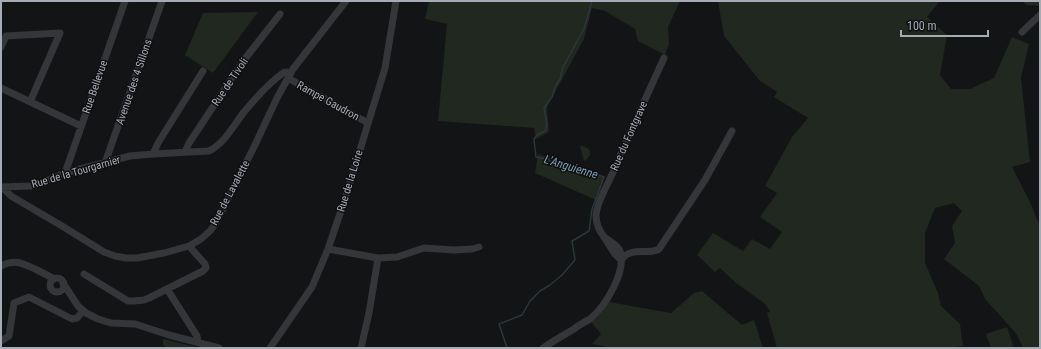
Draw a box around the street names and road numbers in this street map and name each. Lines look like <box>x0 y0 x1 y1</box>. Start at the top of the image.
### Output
street label: Avenue des 4 Sillons <box>113 38 155 126</box>
street label: Rue de Tivoli <box>209 55 251 109</box>
street label: Rue Bellevue <box>80 59 110 115</box>
street label: Rampe Gaudron <box>295 79 361 123</box>
street label: Rue du Fontgrave <box>608 99 650 173</box>
street label: Rue de la Loire <box>334 149 366 213</box>
street label: Rue de la Tourgarnier <box>30 153 123 191</box>
street label: Rue de Lavalette <box>207 158 253 228</box>

